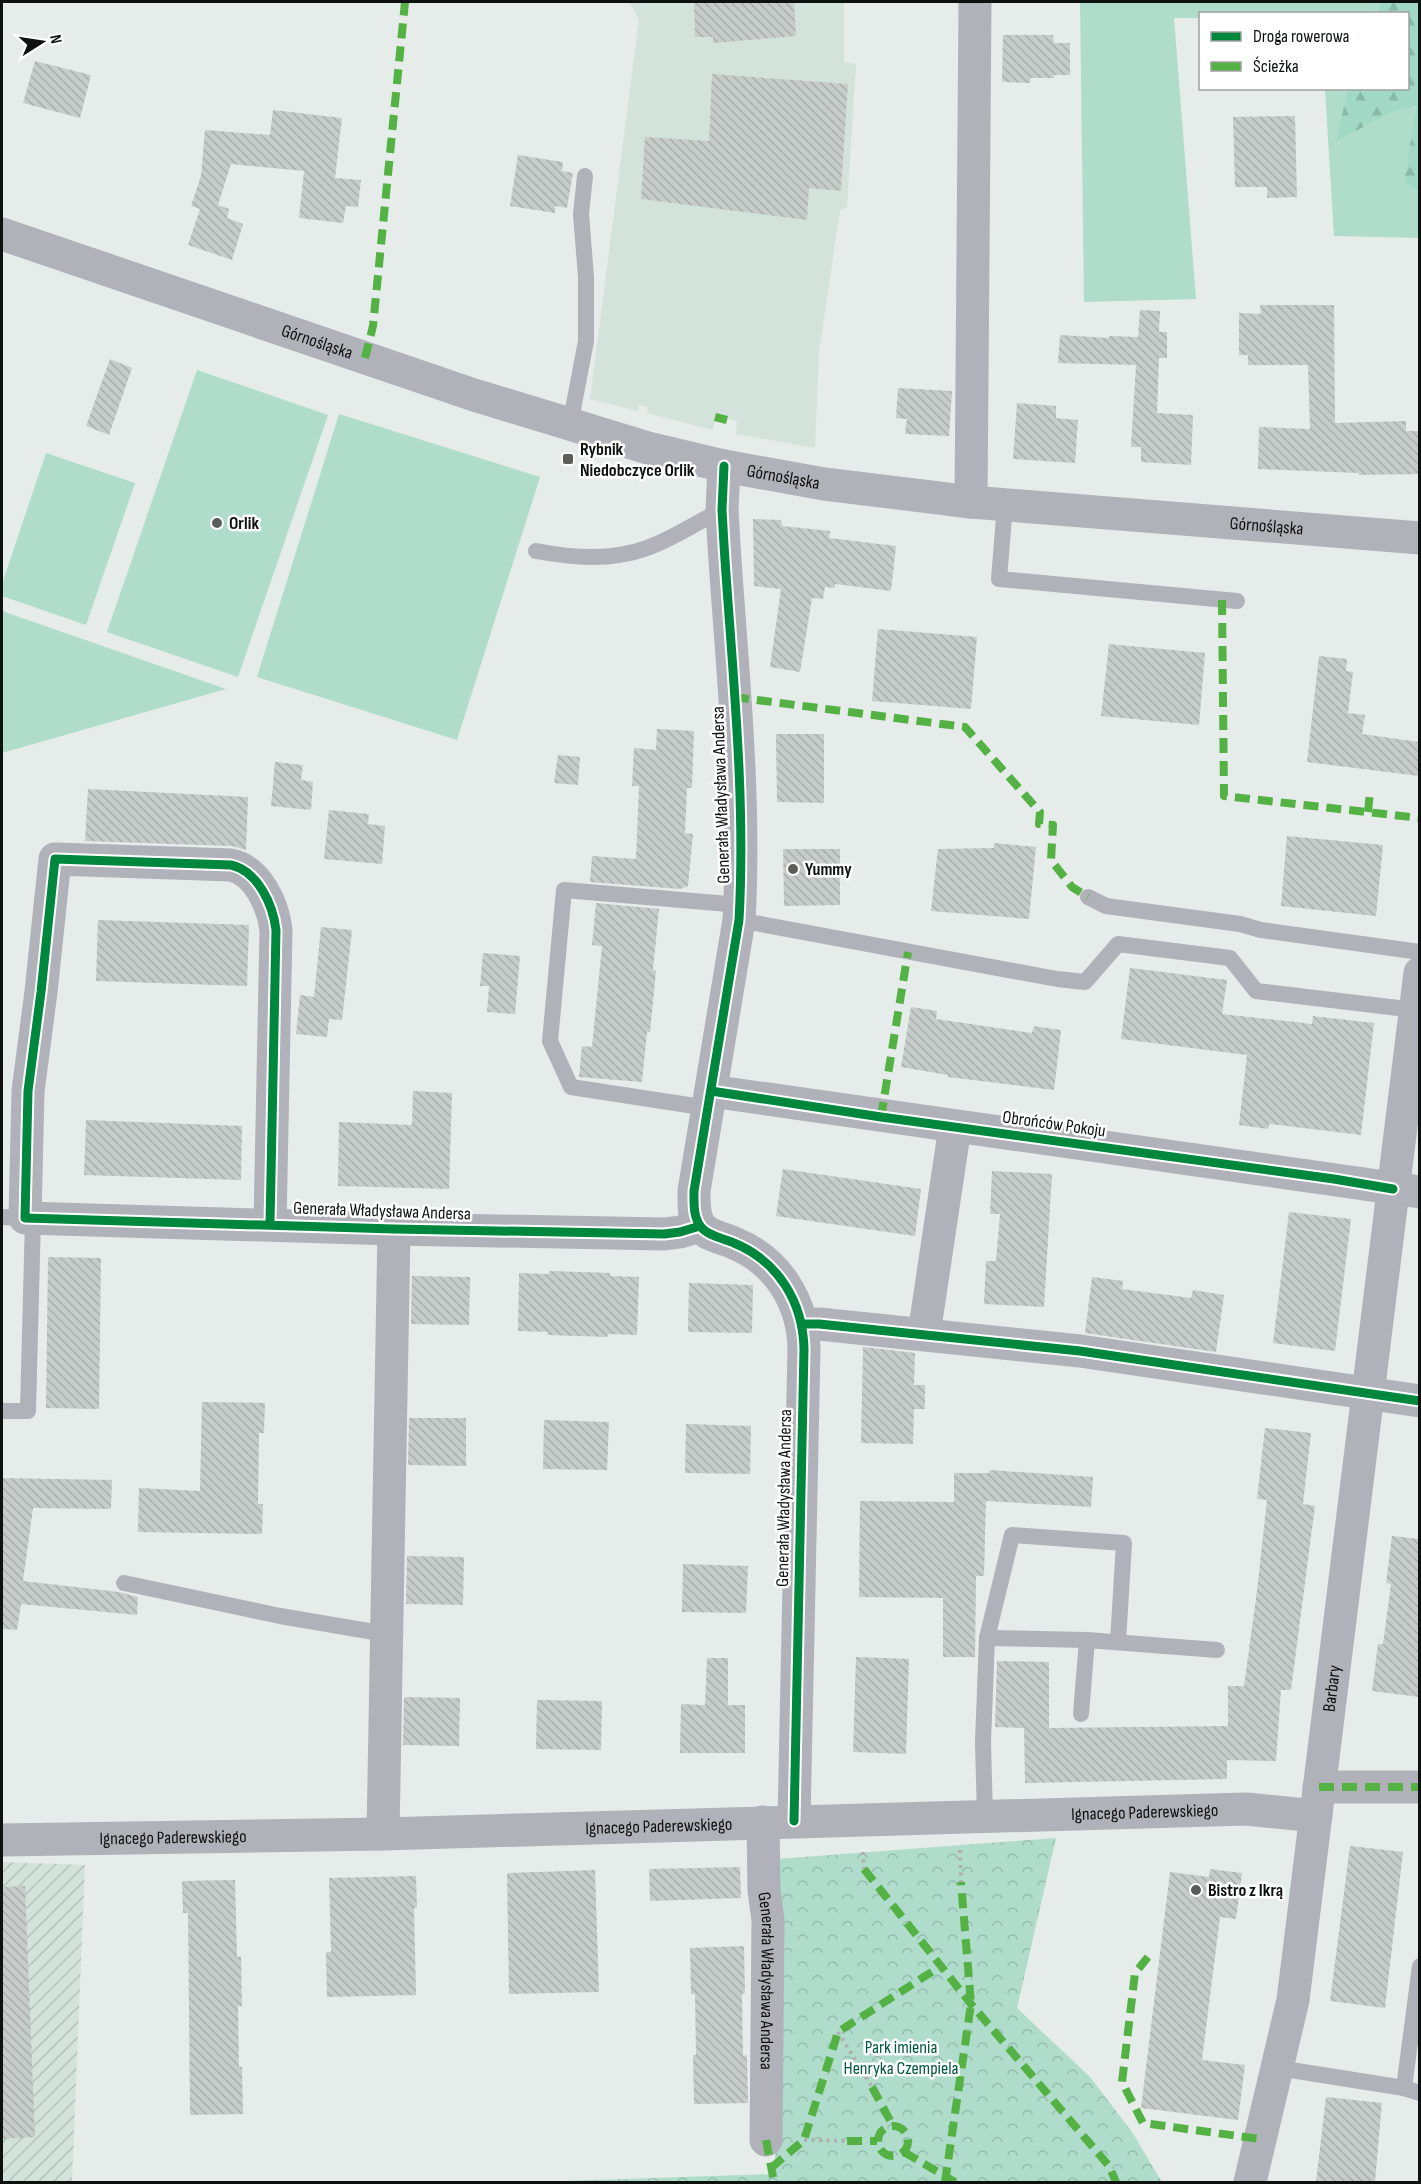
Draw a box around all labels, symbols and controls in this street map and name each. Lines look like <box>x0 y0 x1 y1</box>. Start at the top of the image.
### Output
north arrow <box>12 12 72 72</box>
legend <box>1199 12 1409 90</box>
text: Droga rowerowa <box>1253 26 1350 47</box>
text: N <box>45 33 65 45</box>
text: Ścieżka <box>1253 56 1299 77</box>
street label: Górnośląska <box>279 320 356 363</box>
place label: Rybnik Niedobczyce Orlik <box>580 439 695 481</box>
marker: Rybnik Niedobczyce Orlik <box>561 452 575 466</box>
street label: Górnośląska <box>745 460 822 494</box>
street label: Górnośląska <box>1229 512 1304 539</box>
place label: Orlik <box>229 513 259 534</box>
marker: Orlik <box>210 516 224 530</box>
street label: Generała Władysława Andersa <box>707 706 735 884</box>
place label: Yummy <box>805 859 852 880</box>
marker: Yummy <box>786 862 800 876</box>
street label: Obrońców Pokoju <box>1001 1106 1107 1142</box>
street label: Generała Władysława Andersa <box>293 1197 471 1225</box>
street label: Generała Władysława Andersa <box>772 1409 796 1587</box>
street label: Barbary <box>1318 1664 1345 1713</box>
street label: Ignacego Paderewskiego <box>1071 1799 1219 1825</box>
street label: Ignacego Paderewskiego <box>585 1813 733 1839</box>
street label: Ignacego Paderewskiego <box>99 1826 247 1849</box>
place label: Bistro z Ikrą <box>1208 1880 1283 1901</box>
marker: Bistro z Ikrą <box>1189 1883 1203 1897</box>
street label: Generała Władysława Andersa <box>754 1891 779 2070</box>
park label: Park imienia Henryka Czempiela <box>843 2037 959 2079</box>

